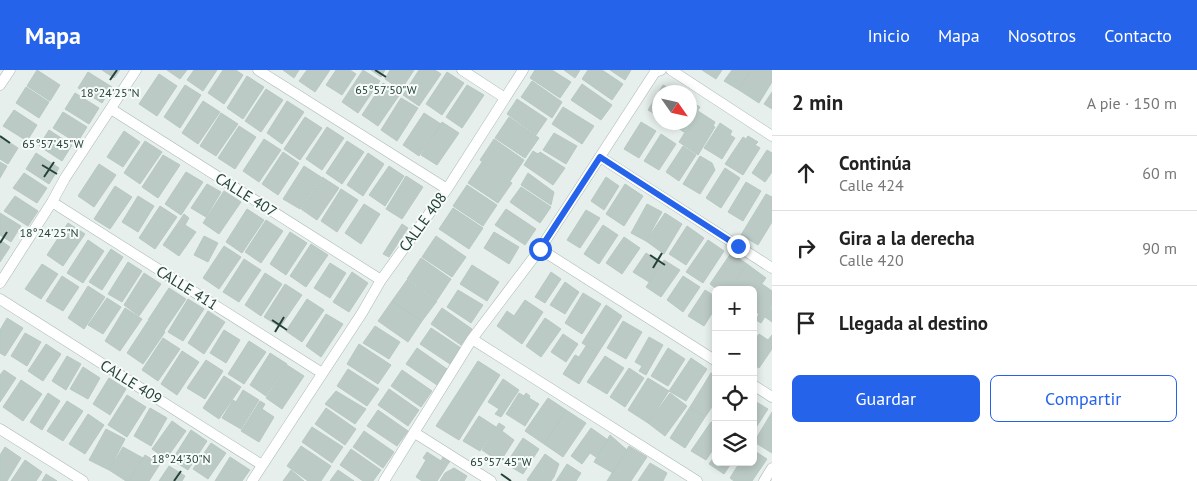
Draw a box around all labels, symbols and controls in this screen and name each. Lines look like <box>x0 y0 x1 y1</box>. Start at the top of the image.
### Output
text: Mapa <box>25 20 81 51</box>
text: Inicio <box>867 24 910 47</box>
text: Mapa <box>938 24 980 47</box>
text: Nosotros <box>1008 24 1076 47</box>
text: Contacto <box>1104 24 1172 47</box>
text: 65°57'50"W <box>355 82 417 97</box>
text: 18°24'25"N <box>80 85 140 100</box>
north arrow <box>652 85 697 130</box>
text: 2 min <box>792 89 843 116</box>
text: A pie · 150 m <box>1087 93 1177 113</box>
text: 65°57'45"W <box>22 136 84 151</box>
text: Continúa <box>839 151 911 175</box>
icon: ahead <box>792 159 820 187</box>
text: 60 m <box>1142 163 1177 183</box>
street label: CALLE 407 <box>212 168 281 221</box>
text: Calle 424 <box>839 175 904 195</box>
street label: CALLE 408 <box>395 188 451 255</box>
text: 18°24'25"N <box>19 225 79 240</box>
text: Gira a la derecha <box>839 226 975 250</box>
icon: right <box>792 234 820 262</box>
route end <box>727 235 750 258</box>
route start <box>529 238 552 261</box>
text: 90 m <box>1142 238 1177 258</box>
text: Calle 420 <box>839 250 904 270</box>
street label: CALLE 411 <box>153 261 222 314</box>
map controls <box>712 286 757 466</box>
button: + <box>712 286 757 331</box>
icon: arrive <box>792 309 820 337</box>
text: Llegada al destino <box>839 311 988 335</box>
button: − <box>712 331 757 376</box>
street label: CALLE 409 <box>97 355 166 408</box>
button: Guardar <box>792 375 980 422</box>
button: Compartir <box>990 375 1177 422</box>
button: locate <box>712 376 757 421</box>
button: layers <box>712 421 757 466</box>
text: 18°24'30"N <box>151 451 211 466</box>
text: 65°57'45"W <box>470 454 532 469</box>

